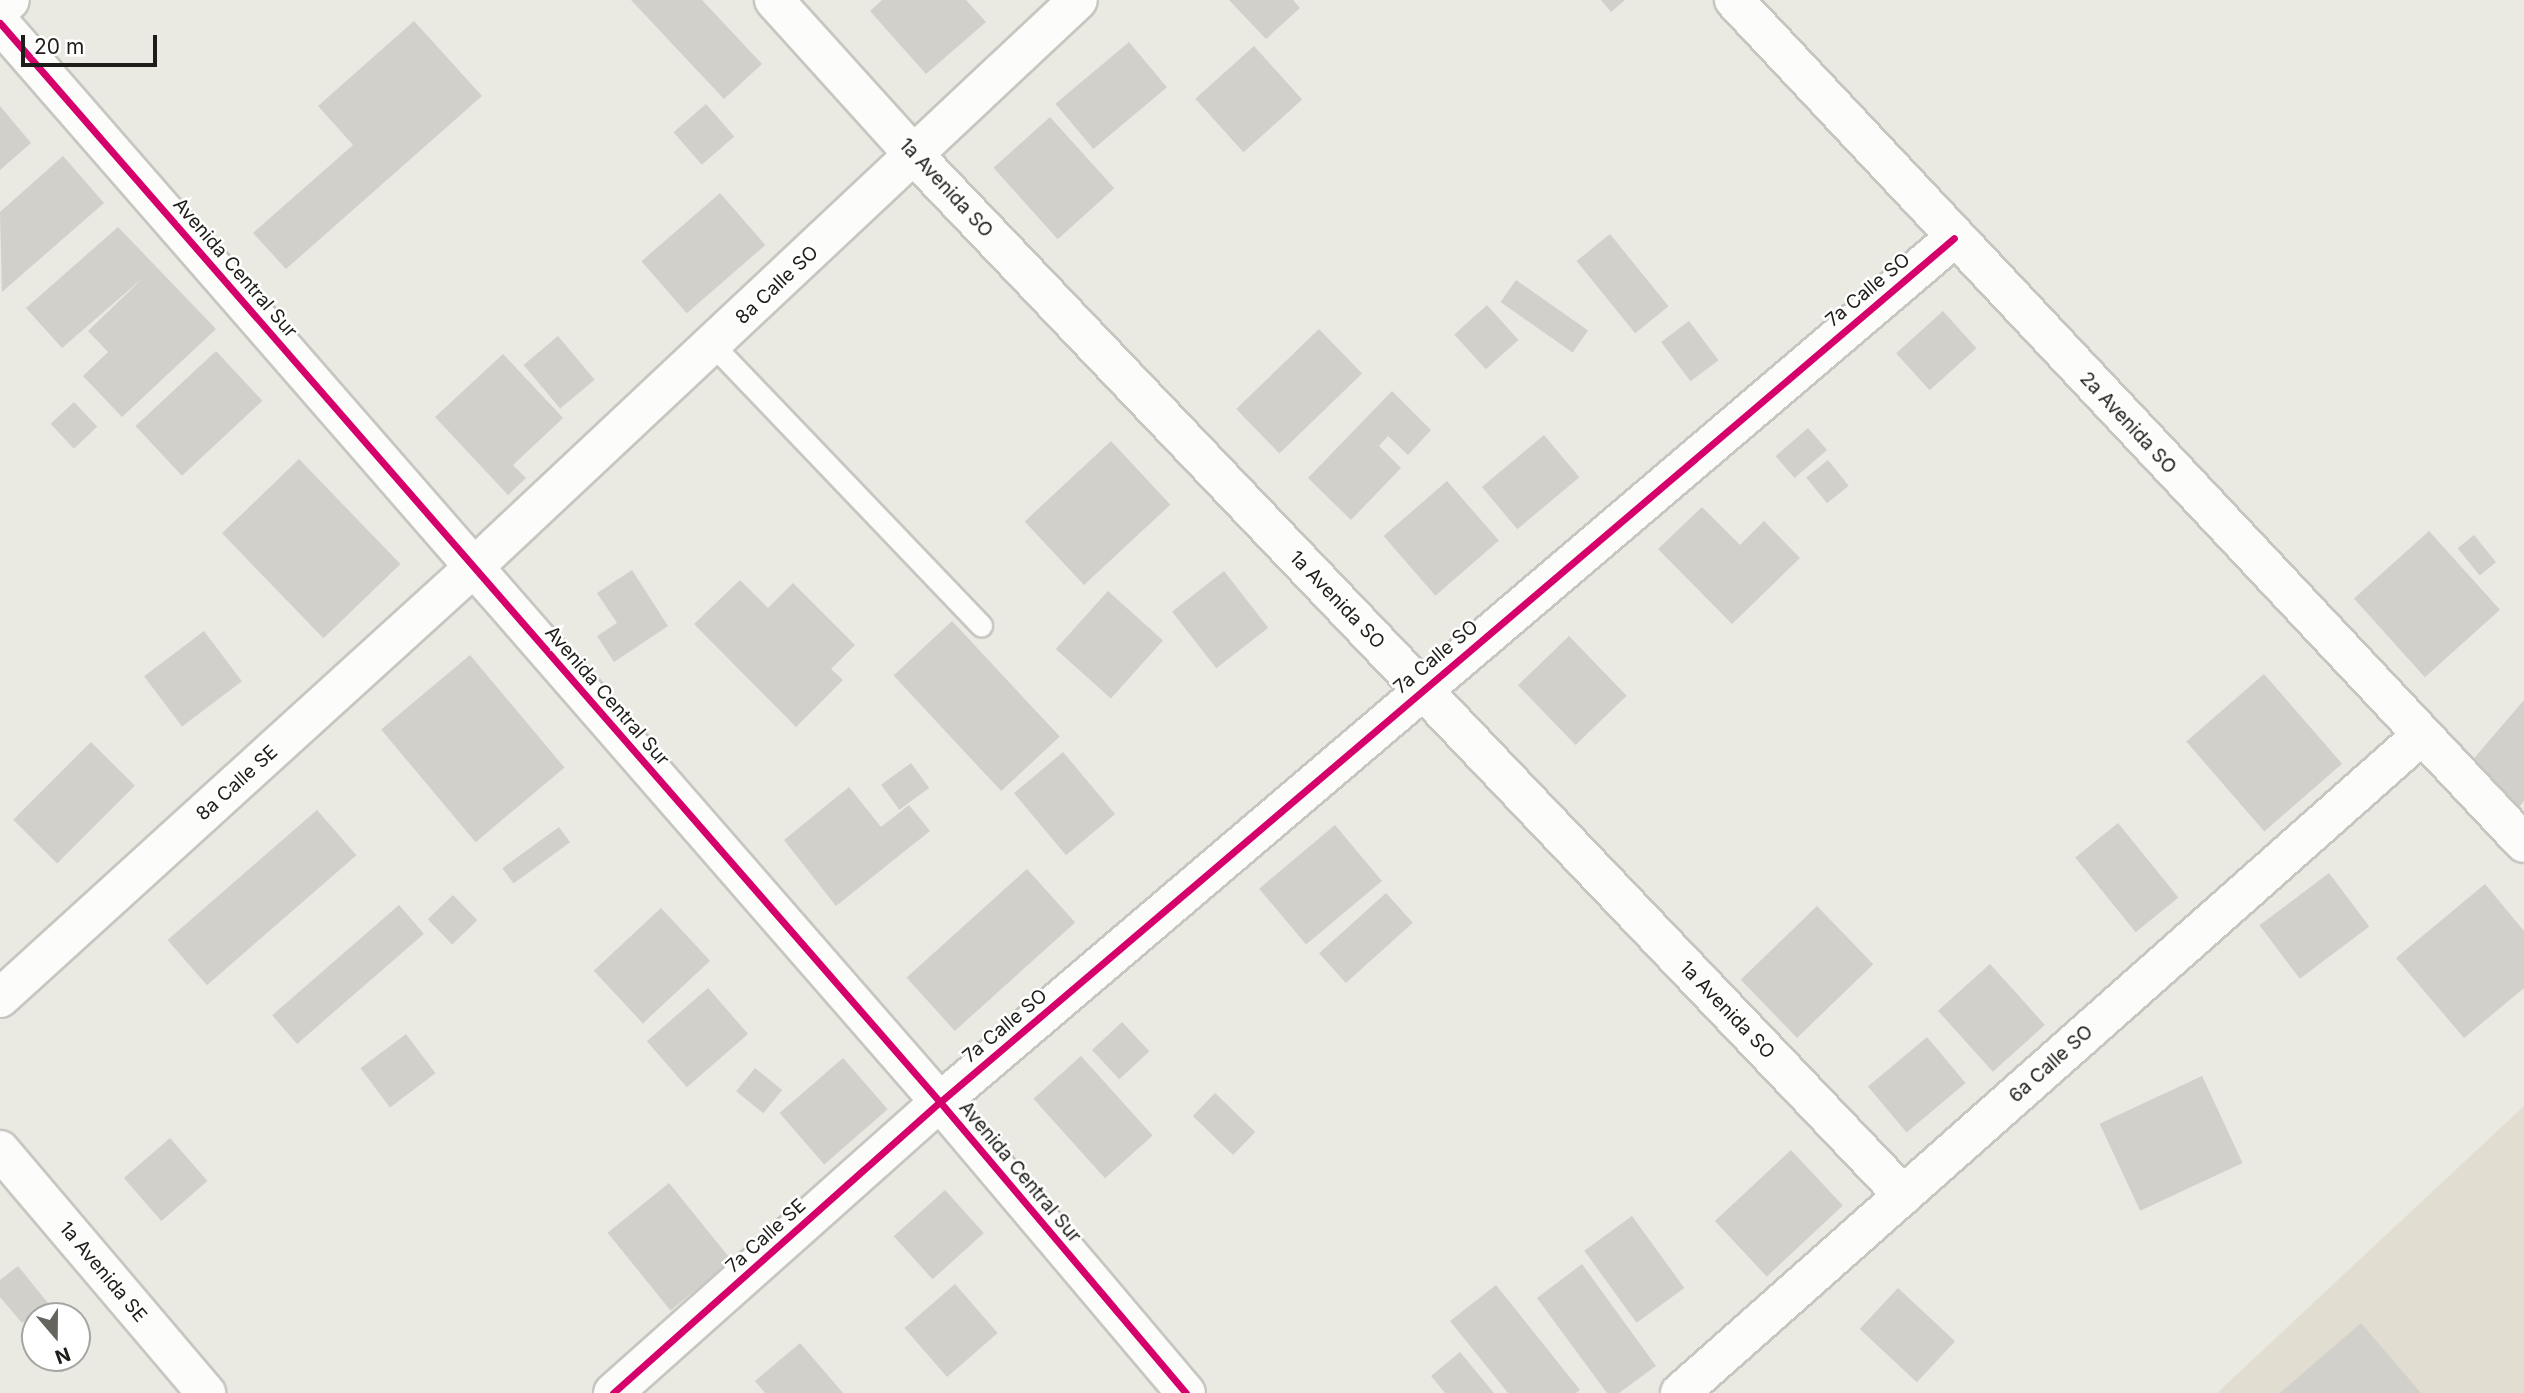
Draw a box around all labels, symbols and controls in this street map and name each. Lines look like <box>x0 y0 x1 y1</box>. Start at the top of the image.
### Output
scale bar <box>24 21 161 65</box>
text: 20 m <box>34 34 84 59</box>
street label: 1a Avenida SO <box>894 134 998 242</box>
street label: Avenida Central Sur <box>168 194 302 342</box>
street label: 8a Calle SO <box>731 241 823 329</box>
street label: 7a Calle SO <box>1821 248 1915 332</box>
street label: 2a Avenida SO <box>2075 367 2181 479</box>
street label: 1a Avenida SO <box>1285 546 1389 654</box>
street label: 7a Calle SO <box>1389 615 1483 699</box>
street label: Avenida Central Sur <box>540 622 674 770</box>
street label: 8a Calle SE <box>192 741 282 825</box>
street label: 1a Avenida SO <box>1675 956 1779 1064</box>
street label: 7a Calle SO <box>958 984 1052 1068</box>
street label: 6a Calle SO <box>2004 1021 2098 1107</box>
street label: Avenida Central Sur <box>954 1097 1086 1247</box>
street label: 7a Calle SE <box>721 1194 811 1278</box>
street label: 1a Avenida SE <box>54 1217 152 1327</box>
north arrow <box>21 1302 91 1372</box>
text: N <box>52 1342 73 1369</box>

